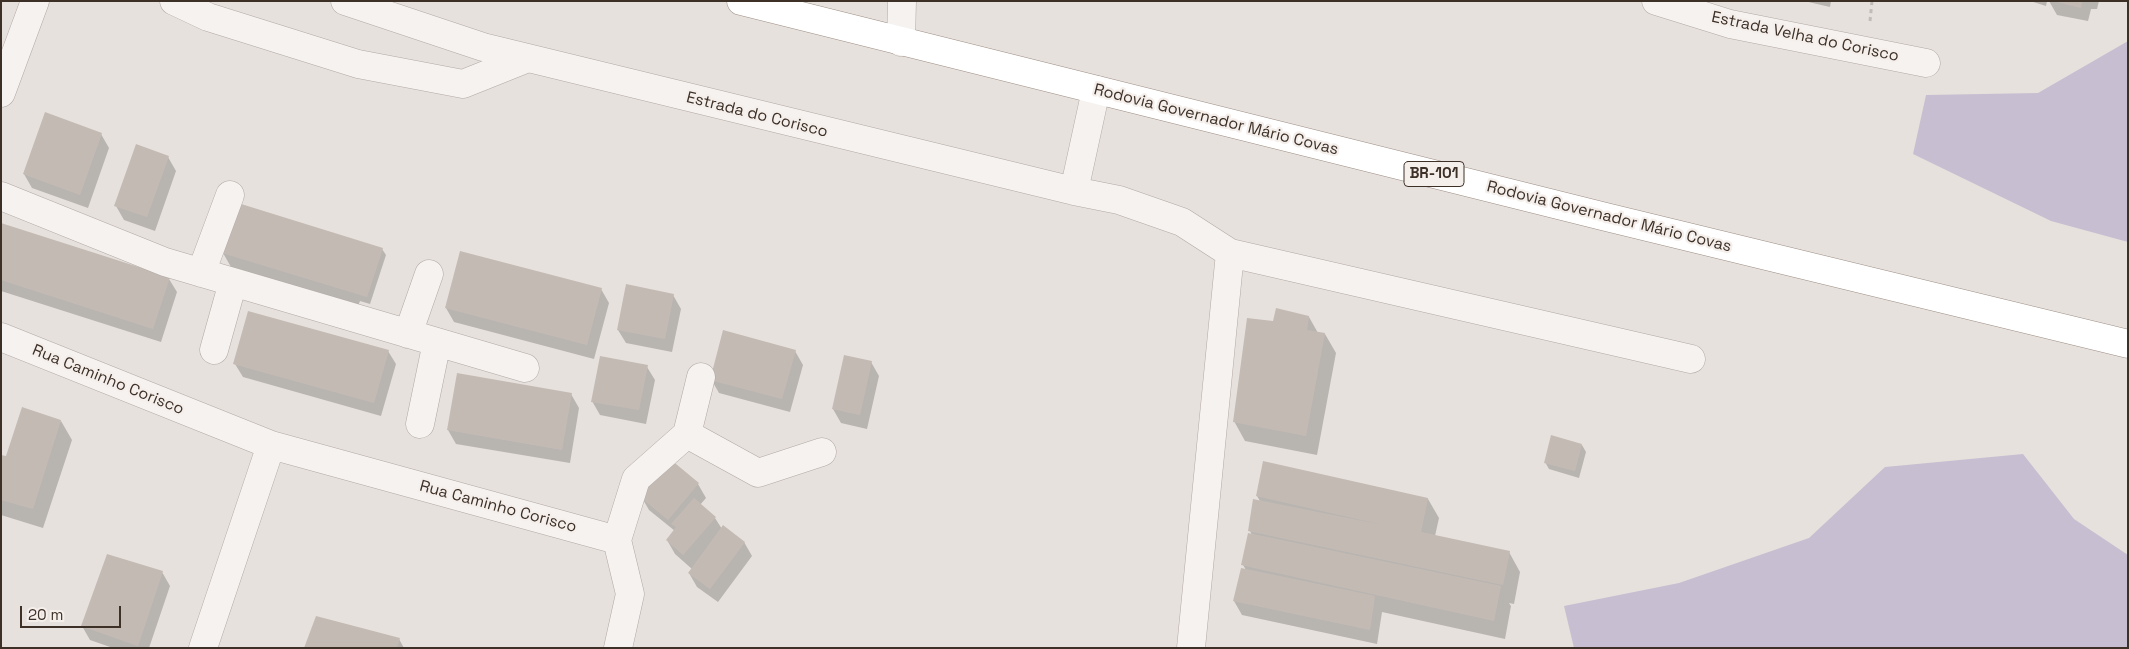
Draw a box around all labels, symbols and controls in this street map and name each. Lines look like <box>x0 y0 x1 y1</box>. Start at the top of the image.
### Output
street label: Estrada Velha do Corisco <box>1710 8 1900 66</box>
street label: Rodovia Governador Mário Covas <box>1092 80 1340 160</box>
street label: Estrada do Corisco <box>684 88 830 142</box>
road number: BR-101 <box>1404 162 1464 186</box>
street label: Rodovia Governador Mário Covas <box>1485 177 1733 257</box>
street label: Rua Caminho Corisco <box>29 341 187 419</box>
street label: Rua Caminho Corisco <box>417 477 579 537</box>
scale bar <box>22 596 124 628</box>
text: 20 m <box>28 605 63 624</box>

